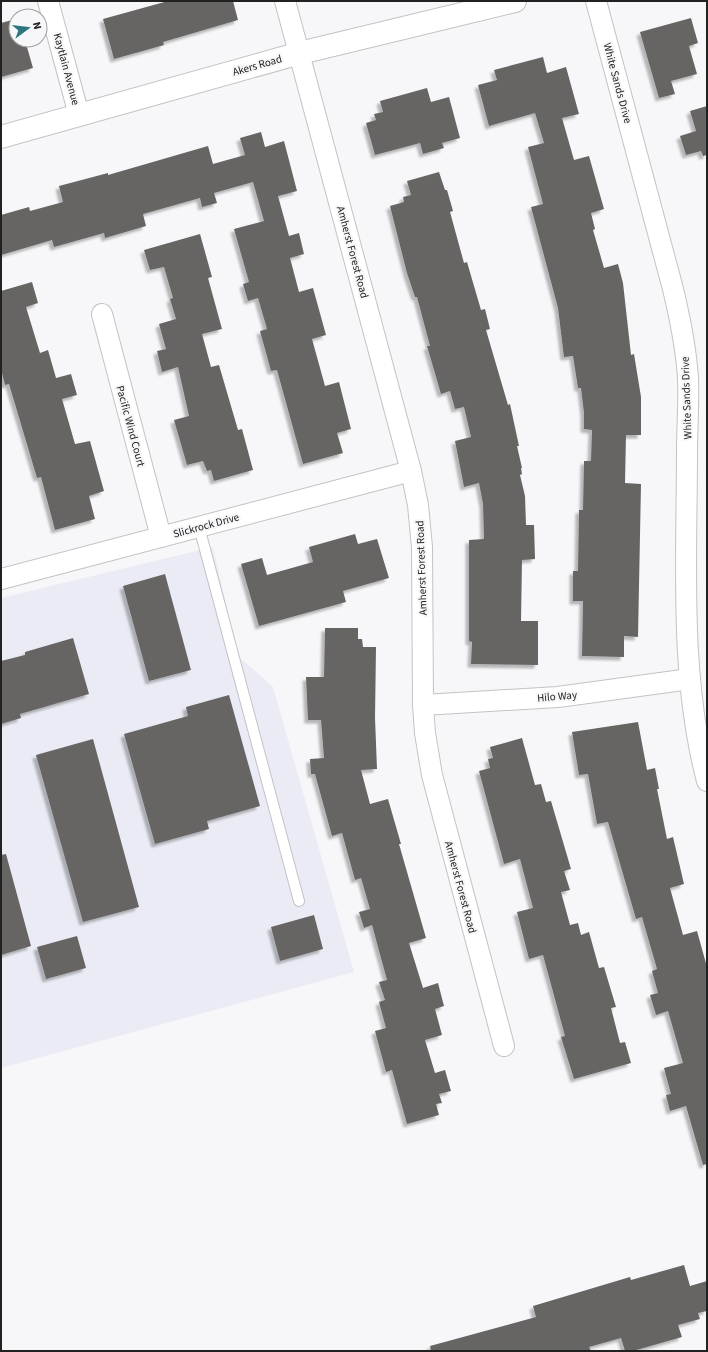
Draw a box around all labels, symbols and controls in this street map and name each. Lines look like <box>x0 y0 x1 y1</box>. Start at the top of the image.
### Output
north arrow <box>8 8 48 48</box>
text: N <box>29 20 45 31</box>
street label: Kaytlain Avenue <box>50 31 83 107</box>
street label: White Sands Drive <box>600 41 636 126</box>
street label: Akers Road <box>231 51 284 80</box>
street label: Amherst Forest Road <box>333 204 372 300</box>
street label: White Sands Drive <box>678 356 695 440</box>
street label: Pacific Wind Court <box>112 384 149 469</box>
street label: Slickrock Drive <box>171 509 241 542</box>
street label: Amherst Forest Road <box>412 520 431 616</box>
street label: Hilo Way <box>536 687 578 706</box>
street label: Amherst Forest Road <box>441 839 480 935</box>

